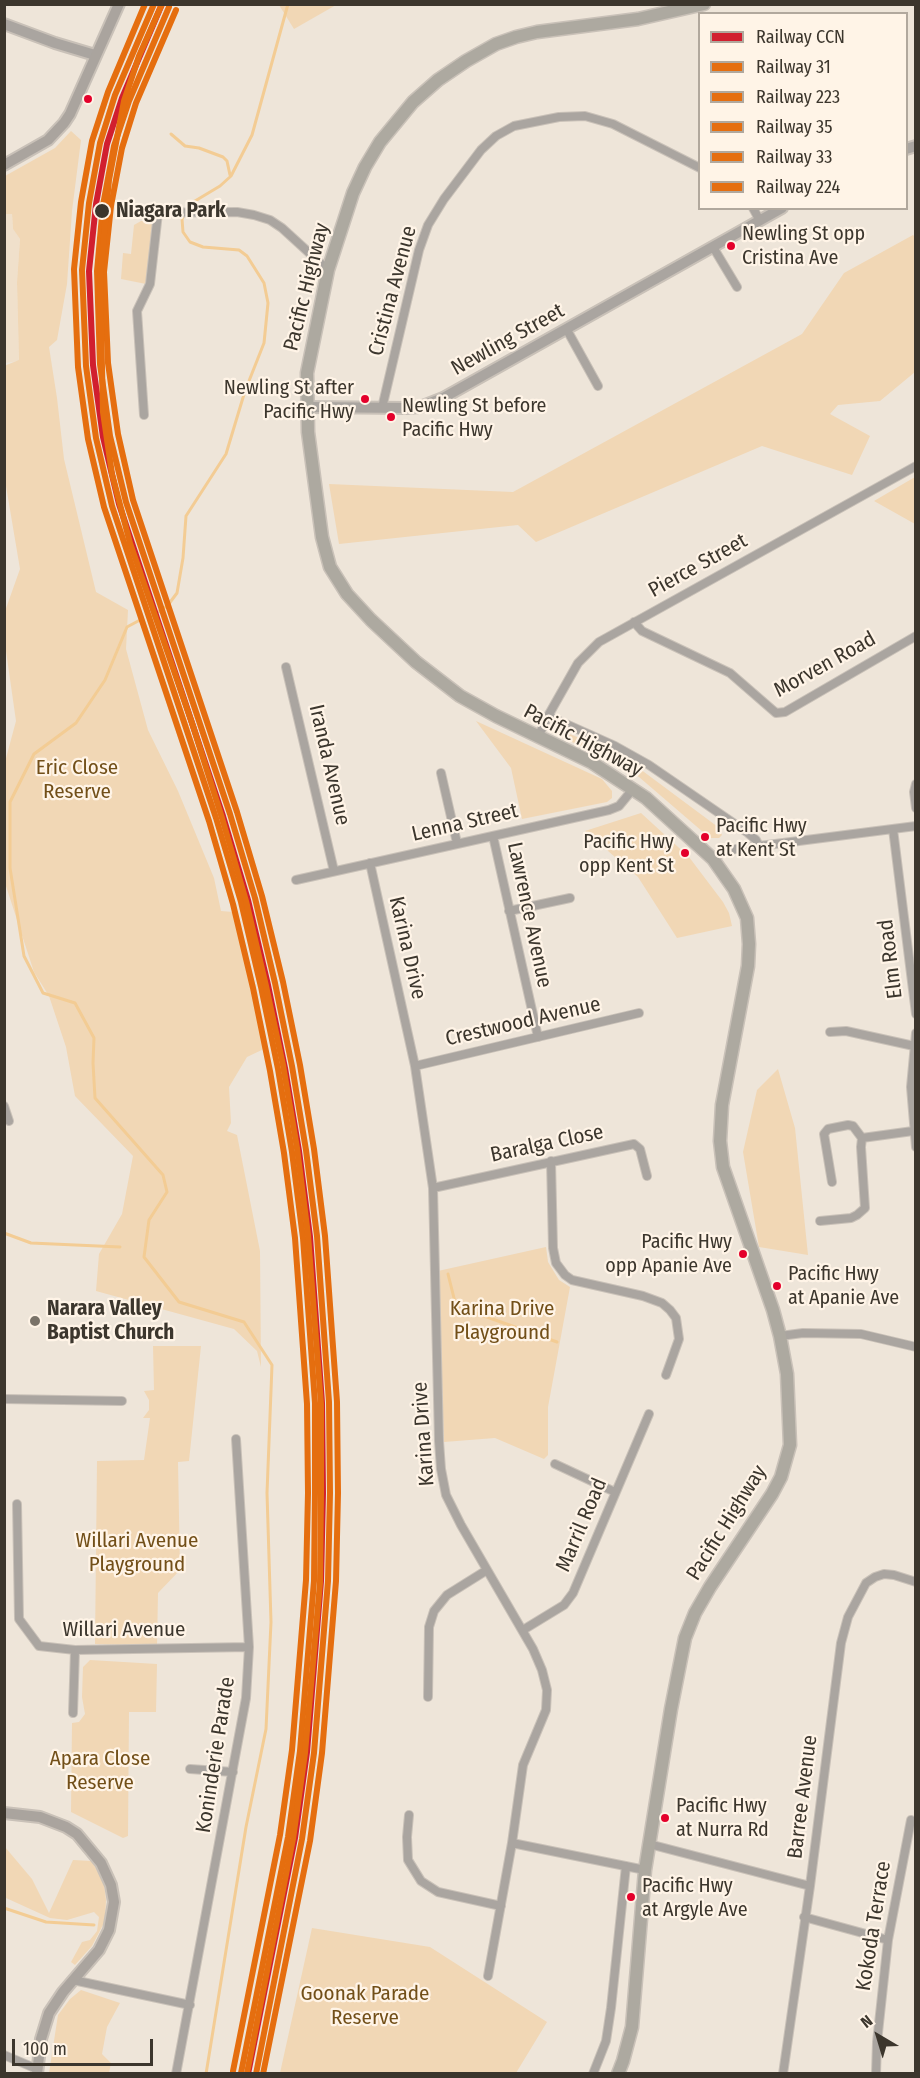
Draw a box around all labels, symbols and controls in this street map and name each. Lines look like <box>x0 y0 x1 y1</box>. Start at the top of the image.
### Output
legend <box>698 12 908 210</box>
text: Railway CCN <box>756 26 845 48</box>
text: Railway 31 <box>756 56 831 78</box>
text: Railway 223 <box>756 86 840 108</box>
unlabelled marker <box>82 93 94 105</box>
text: Railway 35 <box>756 116 832 138</box>
text: Railway 33 <box>756 146 832 168</box>
text: Railway 224 <box>756 176 840 198</box>
place label: Niagara Park <box>116 198 226 224</box>
marker: Niagara Park <box>93 202 111 220</box>
street label: Pacific Highway <box>279 220 335 354</box>
place label: Newling St opp Cristina Ave <box>742 222 865 269</box>
street label: Cristina Avenue <box>364 223 422 359</box>
marker: Newling St opp Cristina Ave <box>725 240 737 252</box>
street label: Newling Street <box>447 299 569 381</box>
place label: Newling St after Pacific Hwy <box>224 376 354 423</box>
marker: Newling St after Pacific Hwy <box>359 393 371 405</box>
place label: Newling St before Pacific Hwy <box>402 394 546 441</box>
marker: Newling St before Pacific Hwy <box>385 411 397 423</box>
street label: Pierce Street <box>644 529 752 603</box>
street label: Morven Road <box>770 627 880 703</box>
street label: Pacific Highway <box>519 699 647 783</box>
street label: Iranda Avenue <box>303 702 355 828</box>
park label: Eric Close Reserve <box>36 755 118 805</box>
street label: Lenna Street <box>409 799 521 847</box>
place label: Pacific Hwy at Kent St <box>716 814 807 861</box>
place label: Pacific Hwy opp Kent St <box>579 830 674 877</box>
marker: Pacific Hwy at Kent St <box>699 831 711 843</box>
street label: Lawrence Avenue <box>501 840 557 990</box>
marker: Pacific Hwy opp Kent St <box>679 847 691 859</box>
street label: Karina Drive <box>383 894 431 1002</box>
street label: Elm Road <box>874 918 908 1000</box>
street label: Crestwood Avenue <box>443 992 603 1052</box>
street label: Baralga Close <box>488 1120 606 1168</box>
place label: Pacific Hwy opp Apanie Ave <box>605 1230 732 1277</box>
marker: Pacific Hwy opp Apanie Ave <box>737 1248 749 1260</box>
place label: Pacific Hwy at Apanie Ave <box>788 1262 899 1309</box>
marker: Pacific Hwy at Apanie Ave <box>771 1280 783 1292</box>
place label: Narara Valley Baptist Church <box>47 1296 174 1346</box>
park label: Karina Drive Playground <box>450 1296 554 1346</box>
marker: Narara Valley Baptist Church <box>28 1314 42 1328</box>
street label: Karina Drive <box>408 1381 440 1487</box>
street label: Pacific Highway <box>682 1461 772 1585</box>
street label: Marril Road <box>551 1474 613 1576</box>
park label: Willari Avenue Playground <box>76 1528 198 1578</box>
street label: Willari Avenue <box>63 1617 185 1643</box>
street label: Koninderie Parade <box>191 1675 241 1835</box>
street label: Barree Avenue <box>783 1734 823 1860</box>
park label: Apara Close Reserve <box>50 1746 150 1796</box>
place label: Pacific Hwy at Nurra Rd <box>676 1794 769 1841</box>
marker: Pacific Hwy at Nurra Rd <box>659 1812 671 1824</box>
street label: Kokoda Terrace <box>851 1859 897 1993</box>
place label: Pacific Hwy at Argyle Ave <box>642 1874 748 1921</box>
marker: Pacific Hwy at Argyle Ave <box>625 1891 637 1903</box>
park label: Goonak Parade Reserve <box>301 1981 429 2031</box>
north arrow <box>848 2006 908 2066</box>
text: N <box>857 2011 876 2032</box>
scale bar <box>15 2027 156 2065</box>
text: 100 m <box>23 2038 67 2060</box>

